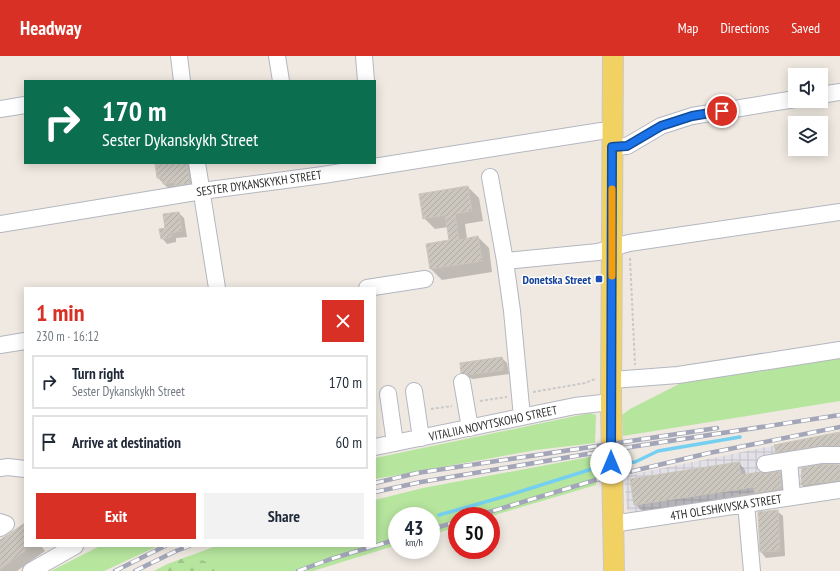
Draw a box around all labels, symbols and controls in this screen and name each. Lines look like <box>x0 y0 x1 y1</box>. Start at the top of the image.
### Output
text: Headway <box>20 16 81 40</box>
text: Map <box>678 19 698 37</box>
text: Directions <box>720 19 769 37</box>
text: Saved <box>791 19 820 37</box>
map controls <box>788 68 828 156</box>
button: sound <box>788 68 828 108</box>
text: 170 m <box>102 92 166 129</box>
pin <box>705 94 739 128</box>
icon: right <box>36 96 88 148</box>
icon: arrive <box>711 100 733 122</box>
button: layers <box>788 116 828 156</box>
text: Sester Dykanskykh Street <box>102 128 258 151</box>
street label: SESTER DYKANSKYKH STREET <box>195 167 323 199</box>
place label: Donetska Street <box>523 272 591 287</box>
marker: Donetska Street <box>594 274 604 284</box>
text: 1 min <box>36 297 84 328</box>
button: close <box>322 300 364 342</box>
text: 230 m · 16:12 <box>36 328 99 345</box>
text: Turn right <box>72 364 124 383</box>
icon: right <box>38 371 60 393</box>
text: 170 m <box>329 373 362 392</box>
text: Sester Dykanskykh Street <box>72 383 185 400</box>
street label: VITALIIA NOVYTSKOHO STREET <box>426 402 559 444</box>
icon: arrive <box>38 431 60 453</box>
text: Arrive at destination <box>72 433 181 452</box>
text: 60 m <box>336 433 362 452</box>
position arrow <box>590 442 632 484</box>
street label: 4TH OLESHKIVSKA STREET <box>669 491 784 523</box>
button: Exit <box>36 493 196 539</box>
button: Share <box>204 493 364 539</box>
speed limit sign: 50 <box>448 507 500 559</box>
text: 43 <box>404 515 424 541</box>
text: km/h <box>405 536 423 549</box>

